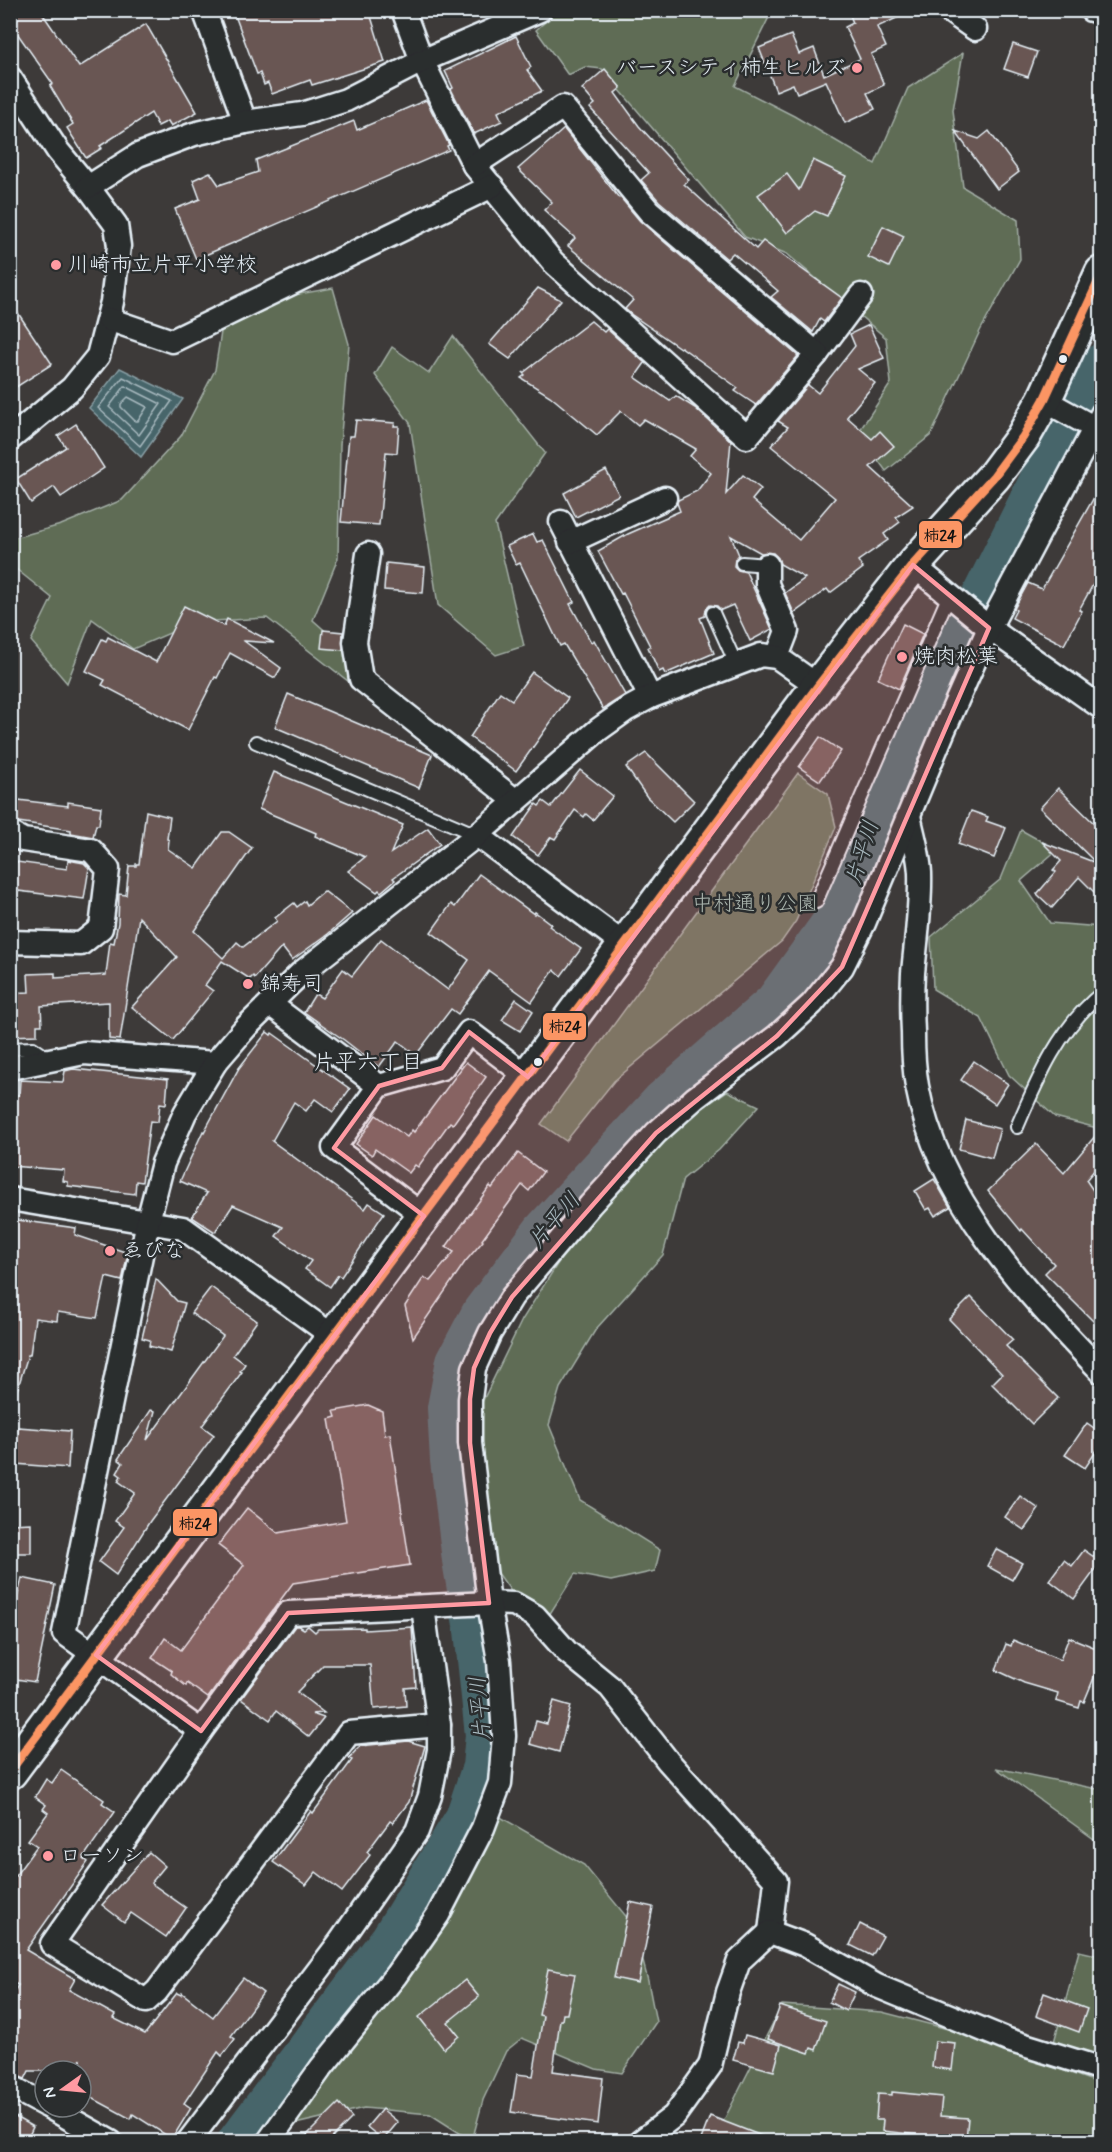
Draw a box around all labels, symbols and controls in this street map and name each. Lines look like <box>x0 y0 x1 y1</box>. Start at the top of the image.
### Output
place label: バースシティ柿生ヒルズ <box>616 54 845 82</box>
marker: バースシティ柿生ヒルズ <box>850 61 864 75</box>
place label: 川崎市立片平小学校 <box>68 251 257 279</box>
marker: 川崎市立片平小学校 <box>49 258 63 272</box>
unlabelled marker <box>1057 353 1069 365</box>
line badge: 柿24 <box>918 520 963 549</box>
text: 柿24 <box>923 526 957 547</box>
place label: 焼肉松葉 <box>914 643 998 671</box>
marker: 焼肉松葉 <box>895 650 909 664</box>
water label: 片平川 <box>840 817 886 889</box>
park label: 中村通り公園 <box>692 890 818 918</box>
place label: 錦寿司 <box>260 970 323 998</box>
marker: 錦寿司 <box>241 977 255 991</box>
line badge: 柿24 <box>542 1012 587 1041</box>
text: 柿24 <box>548 1017 582 1038</box>
district label: 片平六丁目 <box>313 1049 423 1077</box>
unlabelled marker <box>532 1056 544 1068</box>
water label: 片平川 <box>523 1187 587 1255</box>
place label: ゑびな <box>122 1237 185 1265</box>
marker: ゑびな <box>103 1244 117 1258</box>
line badge: 柿24 <box>172 1508 218 1537</box>
text: 柿24 <box>178 1514 212 1535</box>
water label: 片平川 <box>464 1675 498 1743</box>
place label: ローソン <box>60 1842 144 1870</box>
marker: ローソン <box>41 1849 55 1863</box>
north arrow <box>33 2059 93 2119</box>
text: N <box>38 2085 61 2100</box>

